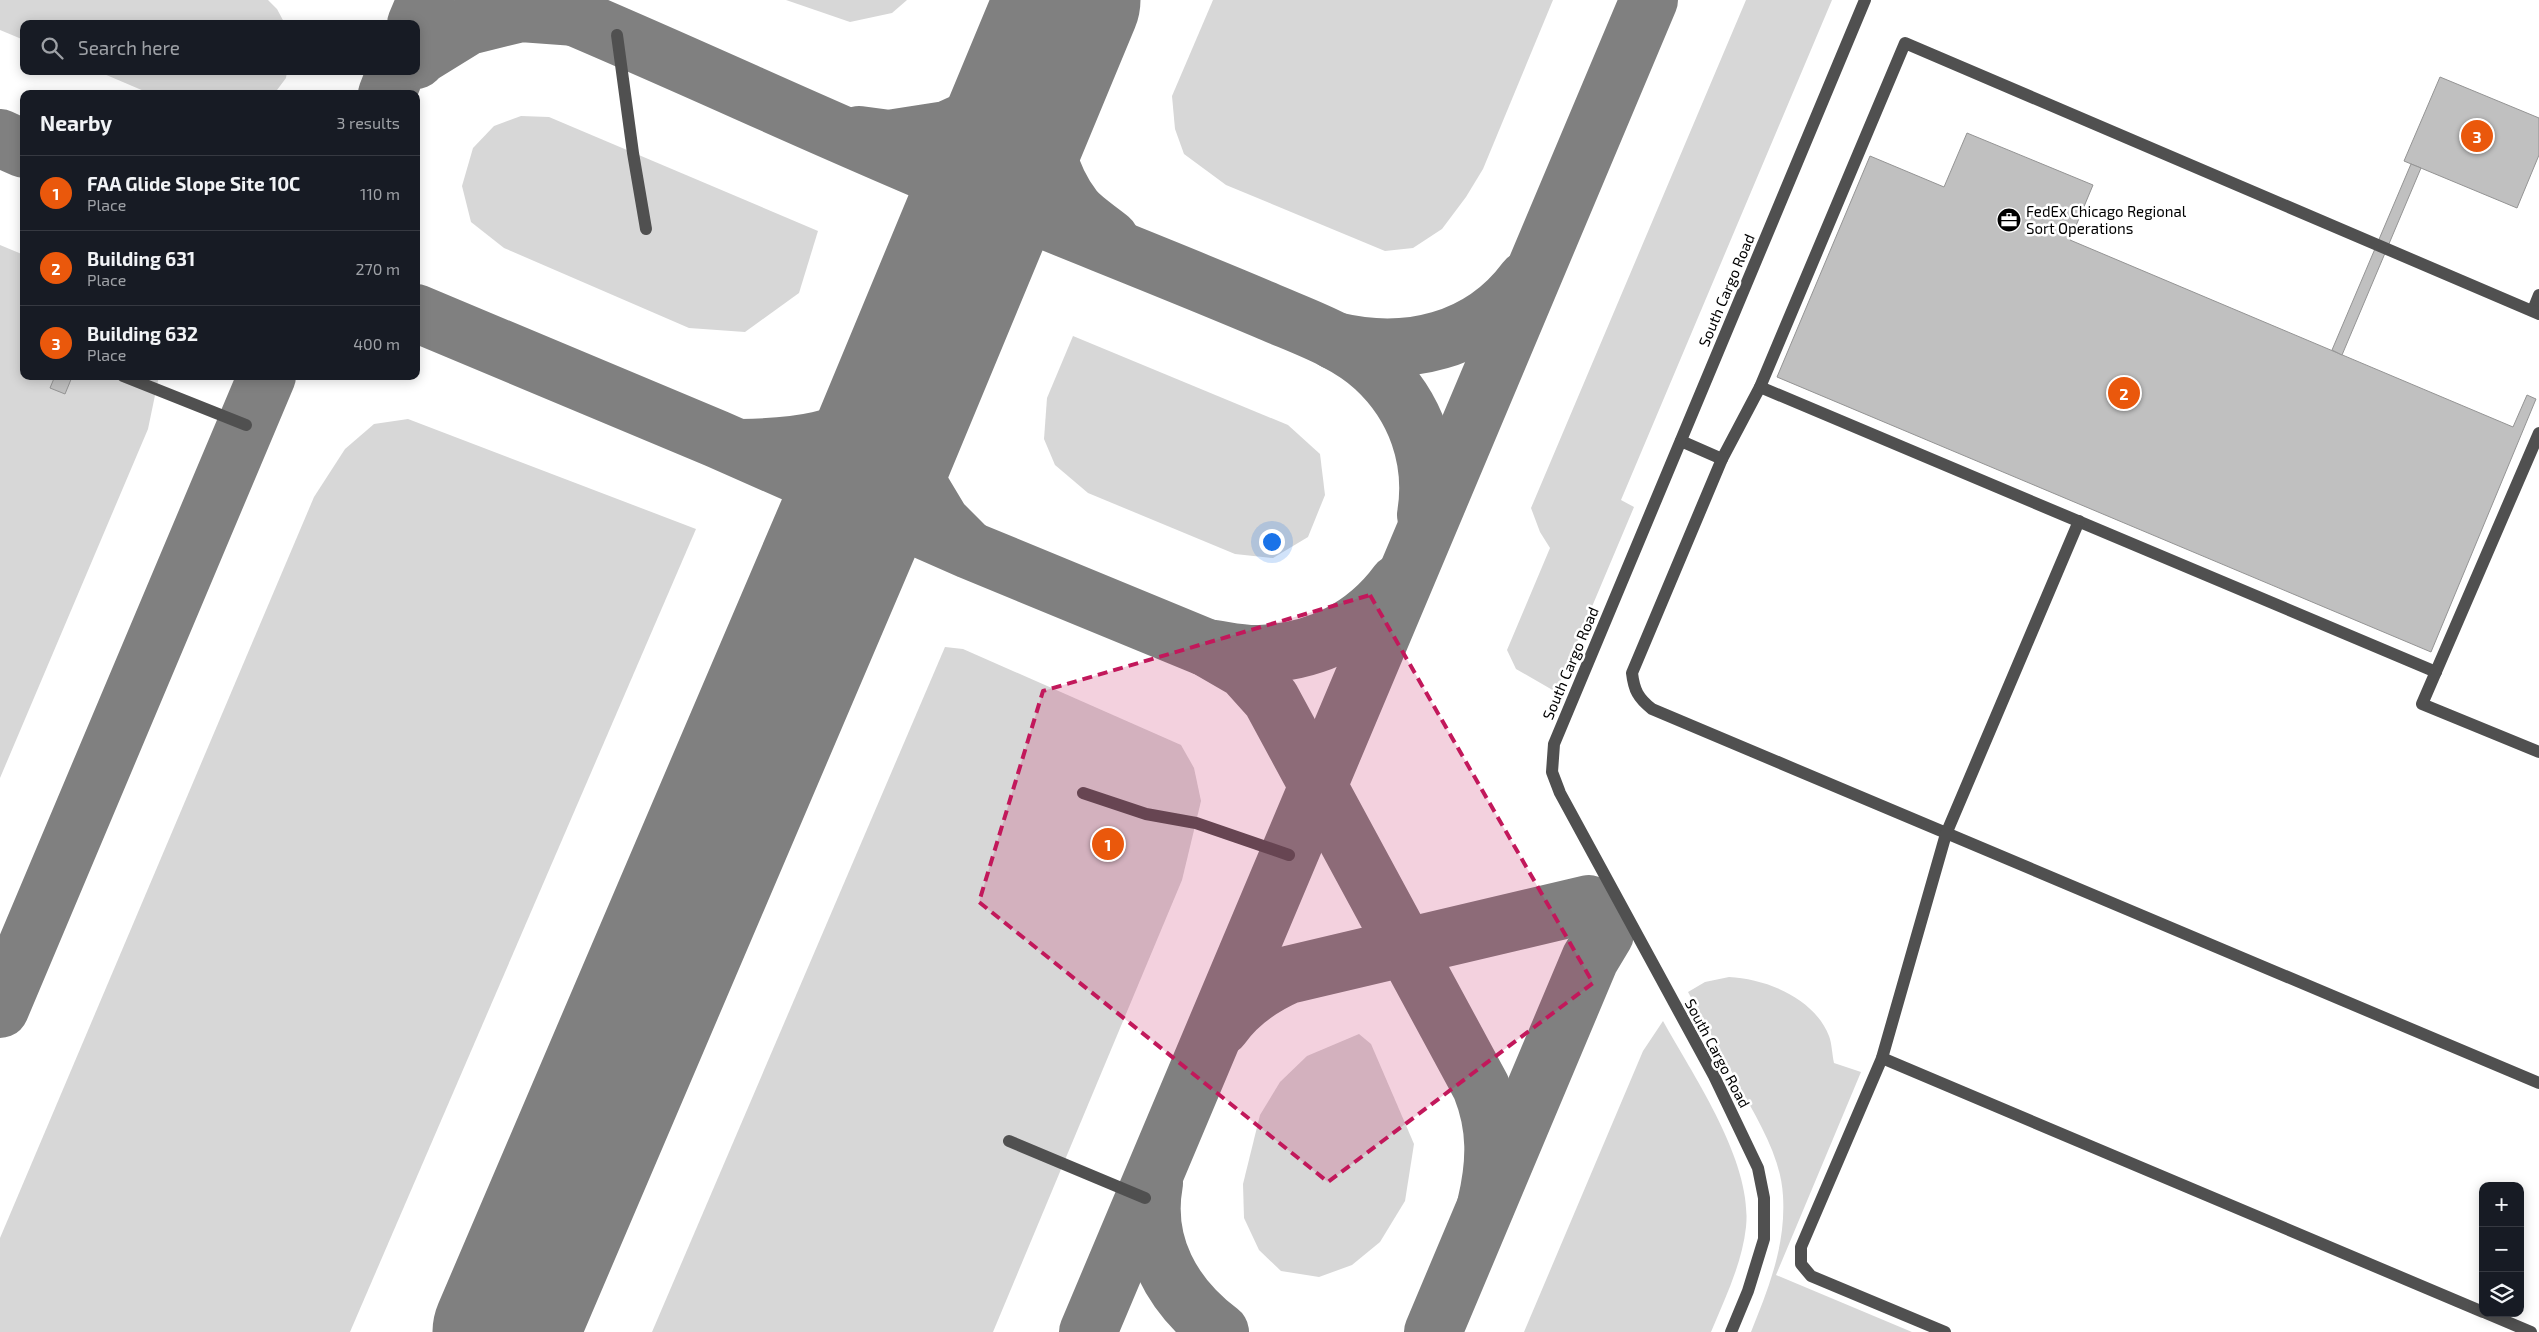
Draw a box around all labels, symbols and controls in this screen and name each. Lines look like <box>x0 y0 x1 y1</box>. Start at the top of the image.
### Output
search box <box>20 20 420 75</box>
icon: search <box>38 34 66 62</box>
text: Search here <box>78 36 180 59</box>
text: Nearby <box>40 110 112 135</box>
text: 3 results <box>337 113 400 132</box>
pin: 3 <box>2461 117 2493 155</box>
text: FAA Glide Slope Site 10C <box>87 172 300 195</box>
text: 1 <box>53 184 59 203</box>
text: 110 m <box>360 184 400 203</box>
text: Place <box>87 195 126 214</box>
place label: FedEx Chicago Regional Sort Operations <box>2026 202 2187 237</box>
office icon: FedEx Chicago Regional Sort Operations <box>1996 207 2022 233</box>
street label: South Cargo Road <box>1694 231 1758 349</box>
text: Building 631 <box>87 247 195 270</box>
text: 2 <box>51 259 61 278</box>
text: 270 m <box>356 259 400 278</box>
text: Place <box>87 270 126 289</box>
text: Building 632 <box>87 322 198 345</box>
text: 3 <box>51 334 61 353</box>
text: 400 m <box>353 334 400 353</box>
text: Place <box>87 345 126 364</box>
pin: 2 <box>2108 374 2140 412</box>
your location <box>1259 529 1285 555</box>
street label: South Cargo Road <box>1538 604 1602 722</box>
pin: 1 <box>1092 825 1124 863</box>
street label: South Cargo Road <box>1682 995 1754 1111</box>
map controls <box>2479 1182 2524 1317</box>
button: + <box>2479 1182 2524 1227</box>
button: − <box>2479 1227 2524 1272</box>
button: layers <box>2479 1272 2524 1317</box>

